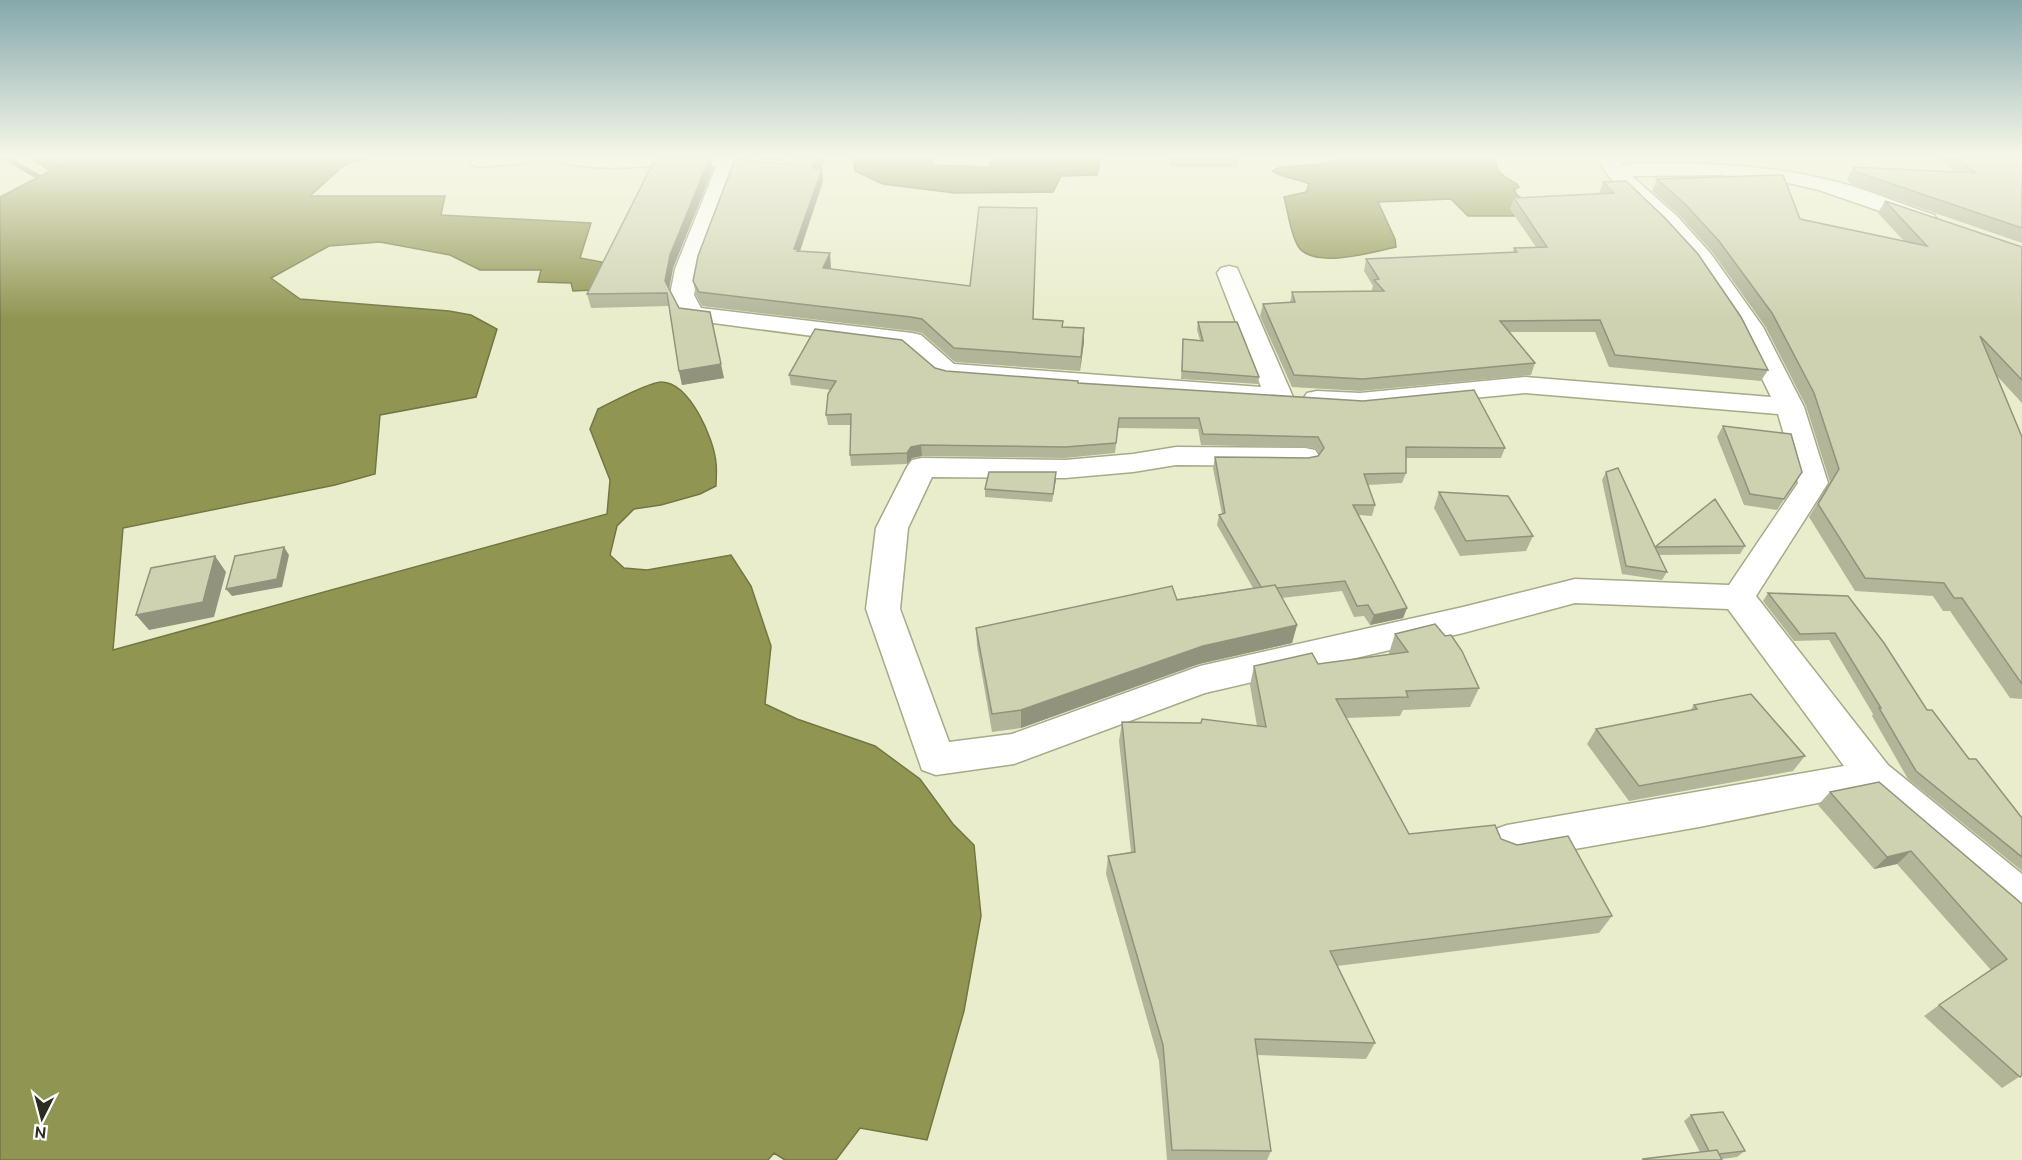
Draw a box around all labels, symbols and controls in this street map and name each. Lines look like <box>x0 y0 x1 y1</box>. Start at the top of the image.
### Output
north arrow <box>12 1088 72 1148</box>
text: N <box>34 1123 47 1142</box>

